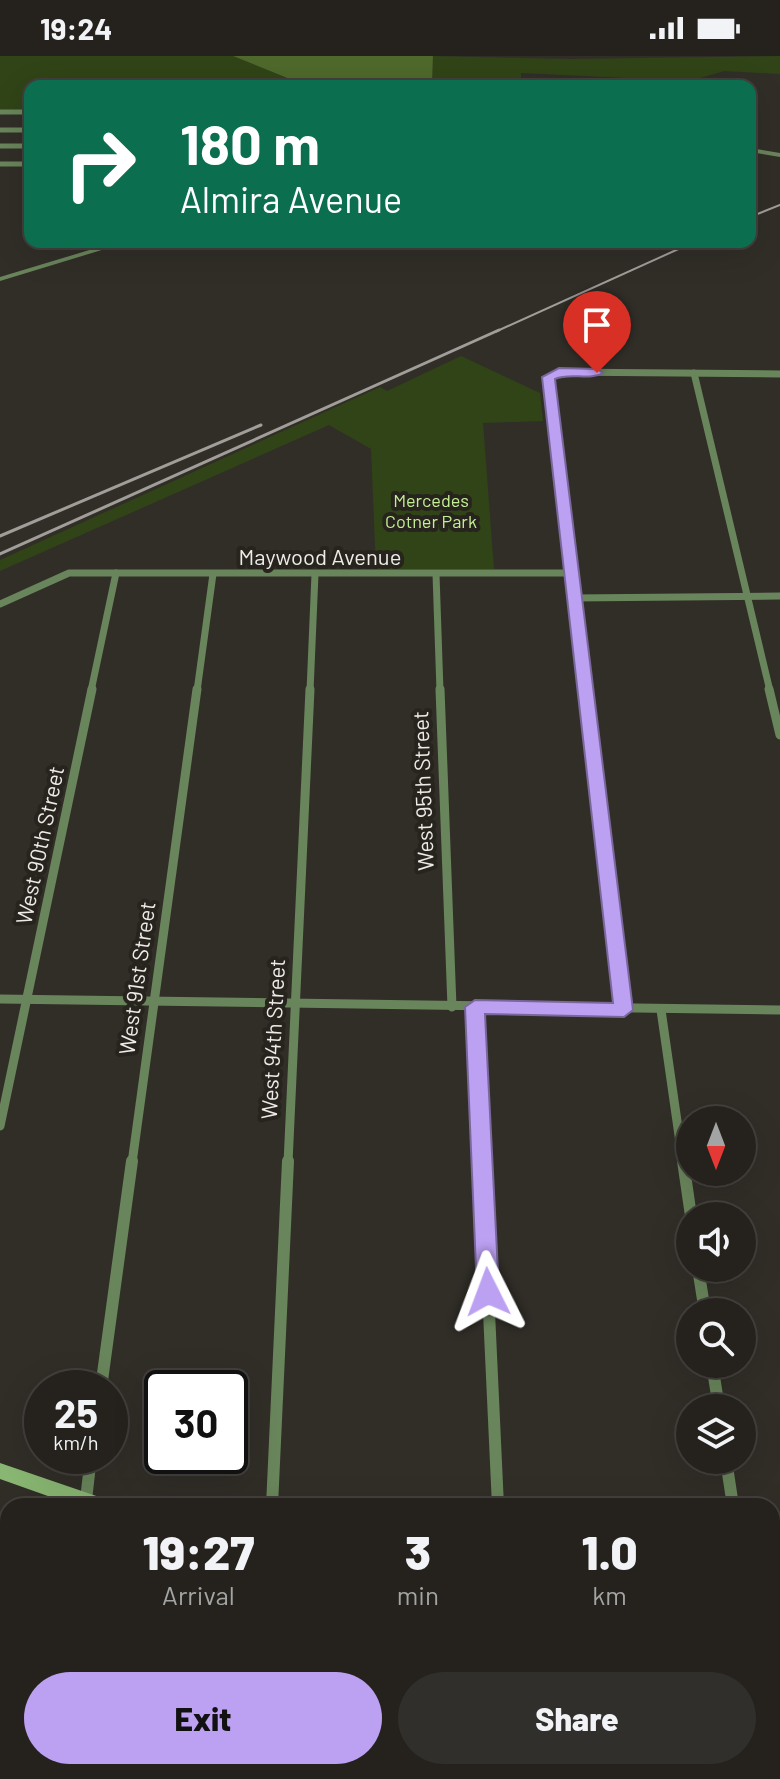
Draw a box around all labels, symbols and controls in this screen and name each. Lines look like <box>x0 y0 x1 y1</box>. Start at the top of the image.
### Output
text: 19:24 <box>40 10 112 46</box>
text: 180 m <box>180 109 320 176</box>
icon: right <box>48 112 152 216</box>
text: Almira Avenue <box>180 177 402 220</box>
pin <box>563 291 631 373</box>
icon: arrive <box>575 303 619 347</box>
park label: Mercedes Cotner Park <box>385 489 477 532</box>
street label: Maywood Avenue <box>239 543 401 569</box>
street label: West 95th Street <box>406 711 438 871</box>
street label: West 90th Street <box>10 764 68 926</box>
street label: West 91st Street <box>112 900 160 1056</box>
street label: West 94th Street <box>255 958 289 1120</box>
north arrow <box>676 1106 756 1186</box>
map controls <box>676 1106 756 1474</box>
button: sound <box>676 1202 756 1282</box>
position arrow <box>446 1250 530 1334</box>
button: search <box>676 1298 756 1378</box>
speed limit sign: 30 <box>144 1370 248 1474</box>
text: 25 <box>54 1388 98 1436</box>
button: layers <box>676 1394 756 1474</box>
text: km/h <box>53 1430 99 1454</box>
text: 19:27 <box>142 1522 254 1580</box>
text: 3 <box>405 1522 431 1580</box>
text: 1.0 <box>581 1522 638 1580</box>
text: Arrival <box>162 1579 235 1610</box>
text: min <box>397 1579 439 1610</box>
text: km <box>592 1579 627 1610</box>
button: Exit <box>24 1672 382 1764</box>
button: Share <box>398 1672 756 1764</box>

